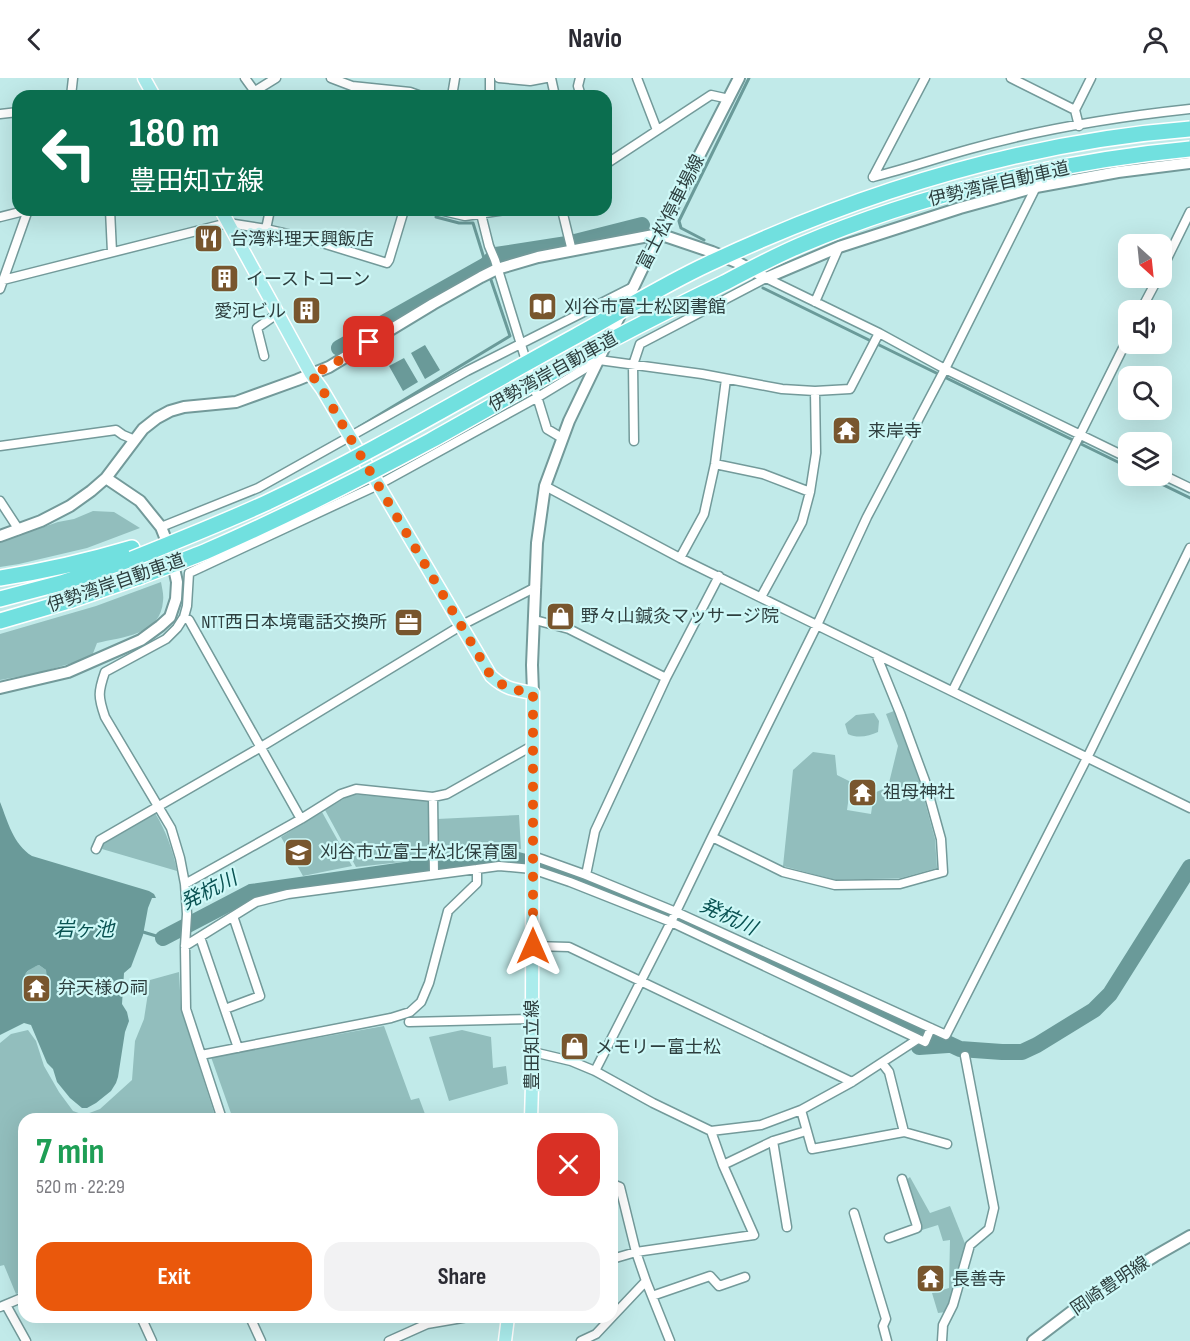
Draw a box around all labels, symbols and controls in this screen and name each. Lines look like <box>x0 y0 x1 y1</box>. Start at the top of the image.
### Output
icon: back <box>18 23 51 56</box>
text: Navio <box>568 23 622 55</box>
icon: person <box>1139 23 1172 56</box>
text: 180 m <box>129 108 220 159</box>
icon: left <box>30 114 108 192</box>
street label: 富士松停車場線 <box>633 151 709 273</box>
street label: 伊勢湾岸自動車道 <box>926 158 1072 210</box>
text: 豊田知立線 <box>129 166 264 198</box>
restaurant icon: 台湾料理天興飯店 <box>193 223 225 255</box>
place label: 台湾料理天興飯店 <box>230 229 374 250</box>
north arrow <box>1118 234 1172 288</box>
map controls <box>1118 234 1172 486</box>
building icon: イーストコーン <box>209 263 241 295</box>
place label: イーストコーン <box>246 269 370 290</box>
library icon: 刈谷市富士松図書館 <box>527 291 559 323</box>
building icon: 愛河ビル <box>291 295 323 327</box>
place label: 刈谷市富士松図書館 <box>564 297 726 318</box>
button: sound <box>1118 300 1172 354</box>
place label: 愛河ビル <box>214 301 286 322</box>
pin <box>343 316 394 367</box>
icon: arrive <box>352 325 385 358</box>
street label: 伊勢湾岸自動車道 <box>485 328 621 416</box>
button: search <box>1118 366 1172 420</box>
temple icon: 来岸寺 <box>831 415 863 447</box>
place label: 来岸寺 <box>868 421 922 442</box>
button: layers <box>1118 432 1172 486</box>
street label: 伊勢湾岸自動車道 <box>45 550 187 616</box>
shop icon: 野々山鍼灸マッサージ院 <box>544 600 576 632</box>
office icon: NTT西日本境電話交換所 <box>392 606 424 638</box>
place label: 野々山鍼灸マッサージ院 <box>581 606 779 627</box>
place label: NTT西日本境電話交換所 <box>201 612 387 633</box>
temple icon: 祖母神社 <box>846 776 878 808</box>
place label: 祖母神社 <box>883 782 955 803</box>
school or university icon: 刈谷市立富士松北保育園 <box>283 836 315 868</box>
place label: 刈谷市立富士松北保育園 <box>320 842 518 863</box>
water label: 発杭川 <box>177 866 243 915</box>
water label: 発杭川 <box>696 893 762 941</box>
position arrow <box>501 914 565 978</box>
water label: 岩ヶ池 <box>54 918 116 942</box>
temple icon: 弁天様の祠 <box>21 972 53 1004</box>
place label: 弁天様の祠 <box>58 978 148 999</box>
street label: 豊田知立線 <box>522 1000 543 1090</box>
shop icon: メモリー富士松 <box>558 1031 590 1063</box>
place label: メモリー富士松 <box>595 1037 721 1058</box>
text: 7 min <box>36 1131 105 1174</box>
button: close <box>537 1133 600 1196</box>
text: 520 m · 22:29 <box>36 1175 125 1199</box>
button: Exit <box>36 1242 312 1311</box>
button: Share <box>324 1242 600 1311</box>
street label: 岡崎豊明線 <box>1067 1252 1153 1320</box>
temple icon: 長善寺 <box>915 1263 947 1295</box>
place label: 長善寺 <box>952 1269 1006 1290</box>

